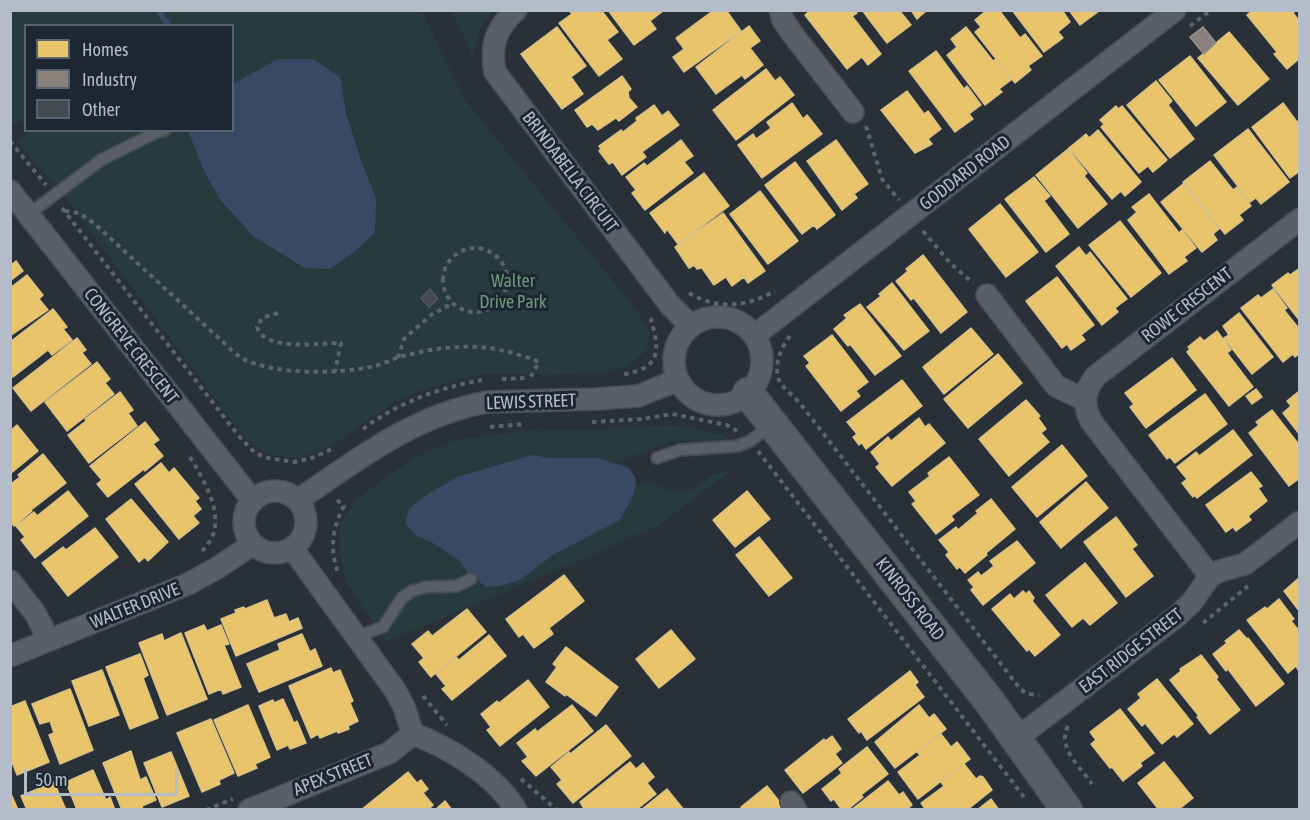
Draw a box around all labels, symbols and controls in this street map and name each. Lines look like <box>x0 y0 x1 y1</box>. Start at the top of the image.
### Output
legend <box>24 24 234 132</box>
text: Homes <box>82 39 128 60</box>
text: Industry <box>82 69 137 90</box>
text: Other <box>82 99 120 120</box>
street label: BRINDABELLA CIRCUIT <box>518 107 622 237</box>
street label: GODDARD ROAD <box>915 131 1015 215</box>
street label: ROWE CRESCENT <box>1137 263 1237 347</box>
park label: Walter Drive Park <box>479 270 547 312</box>
street label: CONGREVE CRESCENT <box>79 284 183 408</box>
street label: LEWIS STREET <box>486 390 576 414</box>
street label: KINROSS ROAD <box>871 553 949 645</box>
street label: WALTER DRIVE <box>87 578 183 634</box>
street label: EAST RIDGE STREET <box>1075 604 1187 698</box>
street label: APEX STREET <box>290 749 376 801</box>
scale bar <box>27 757 182 795</box>
text: 50 m <box>35 769 67 790</box>

